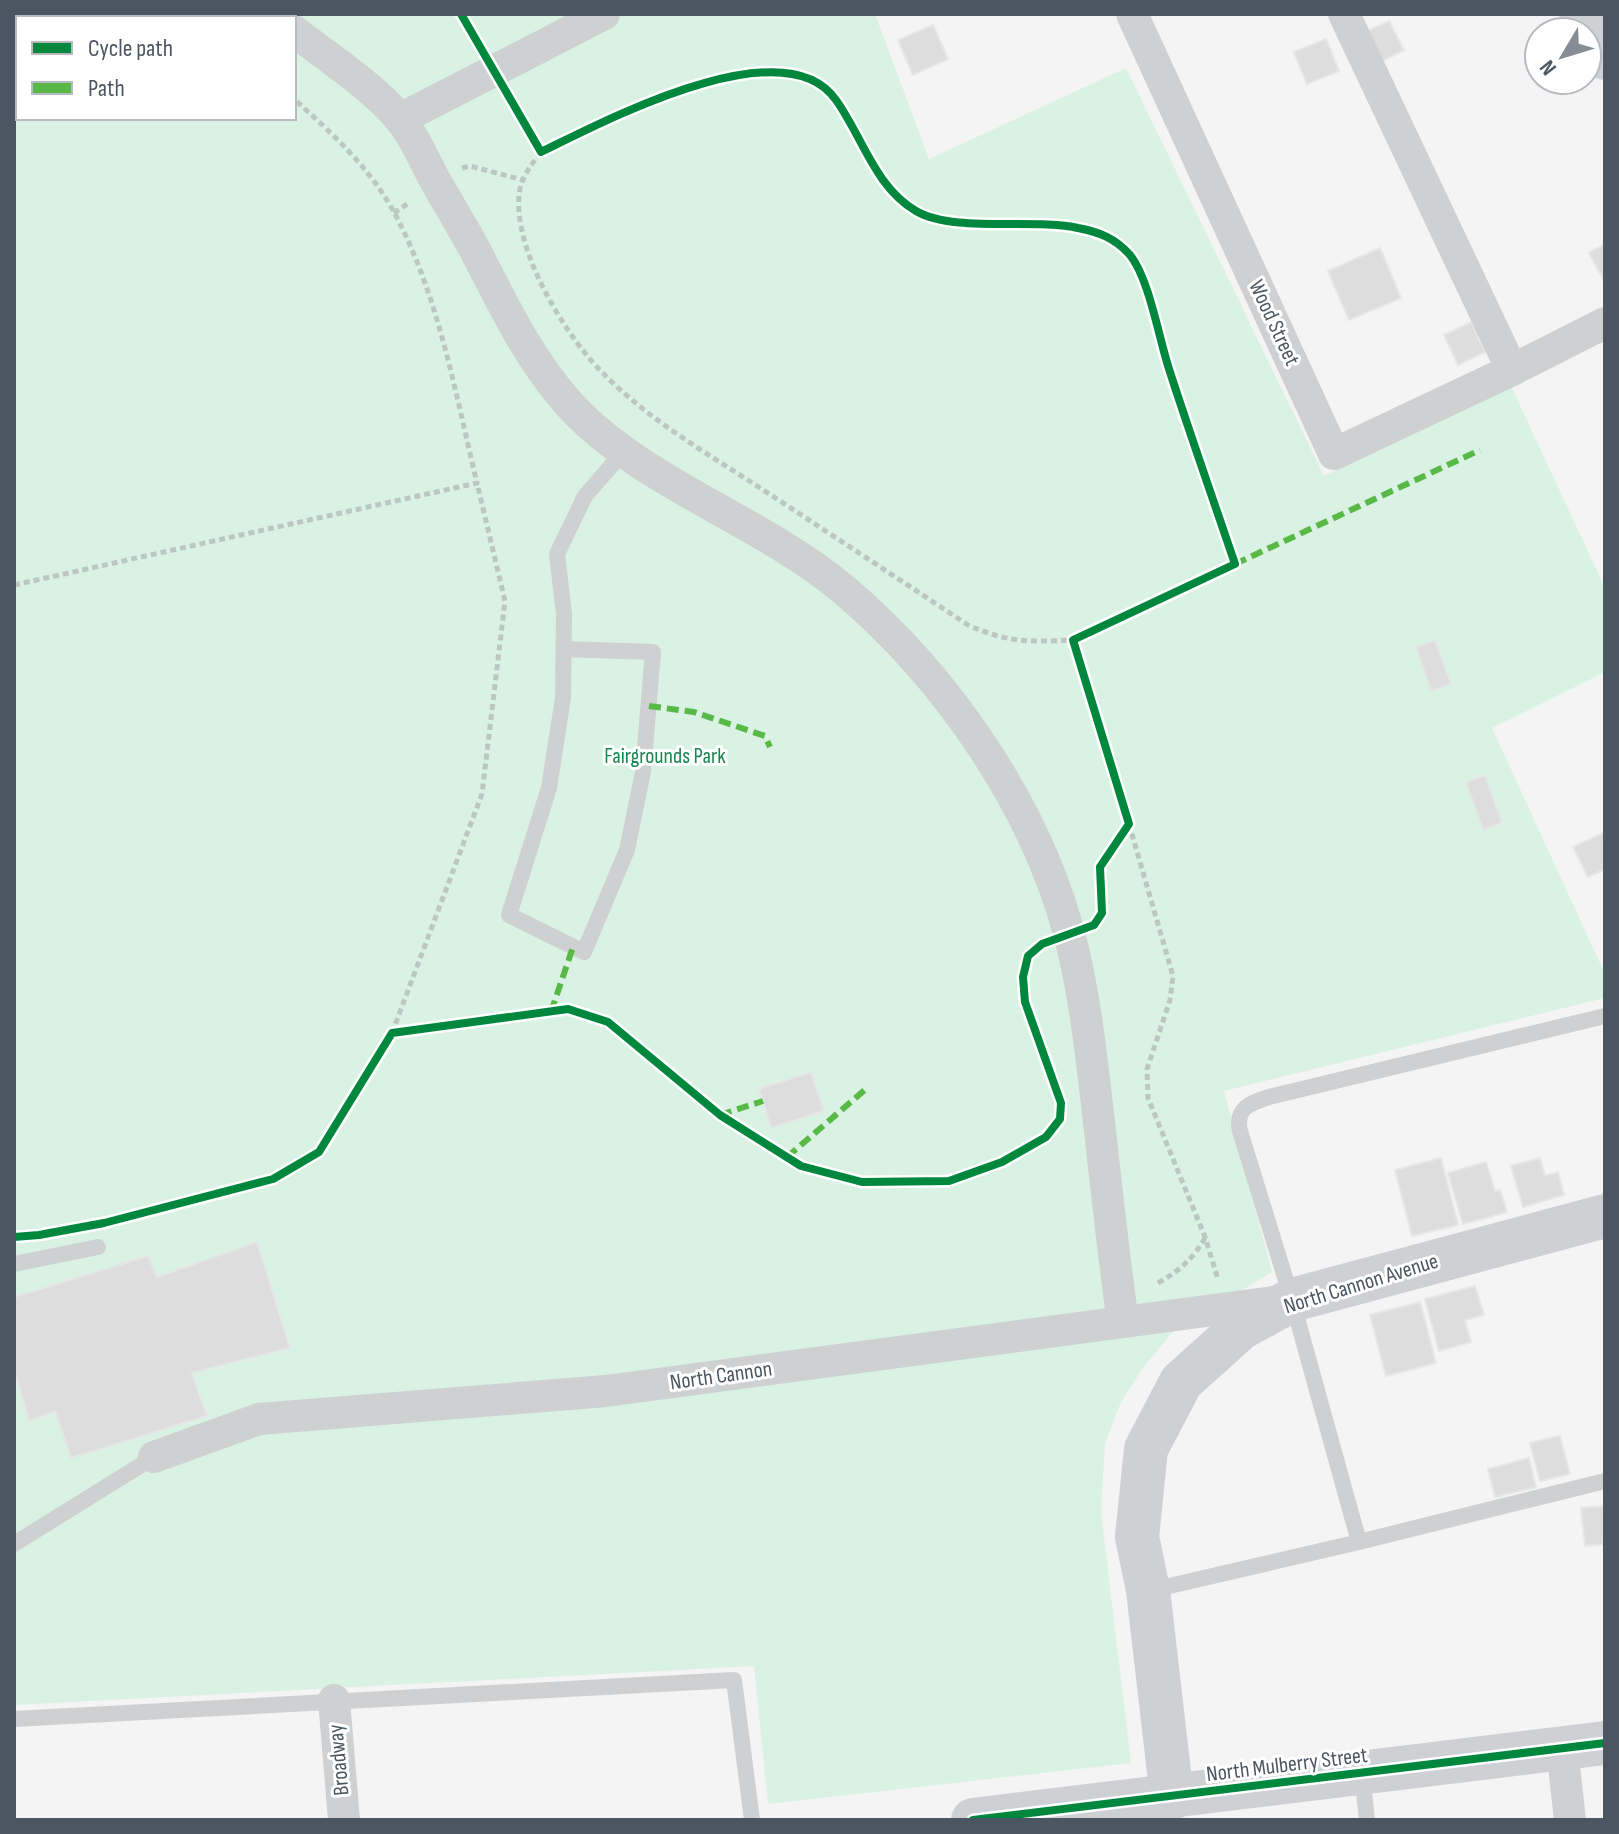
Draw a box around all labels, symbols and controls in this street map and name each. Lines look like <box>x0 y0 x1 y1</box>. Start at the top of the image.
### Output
legend <box>16 16 296 120</box>
north arrow <box>1523 16 1603 96</box>
text: Cycle path <box>88 34 173 63</box>
text: N <box>1534 54 1563 80</box>
text: Path <box>88 74 125 103</box>
street label: Wood Street <box>1242 276 1306 370</box>
park label: Fairgrounds Park <box>604 743 726 770</box>
street label: North Cannon Avenue <box>1281 1248 1441 1320</box>
street label: North Cannon <box>668 1355 774 1397</box>
street label: Broadway <box>322 1723 356 1797</box>
street label: North Mulberry Street <box>1205 1742 1369 1788</box>

